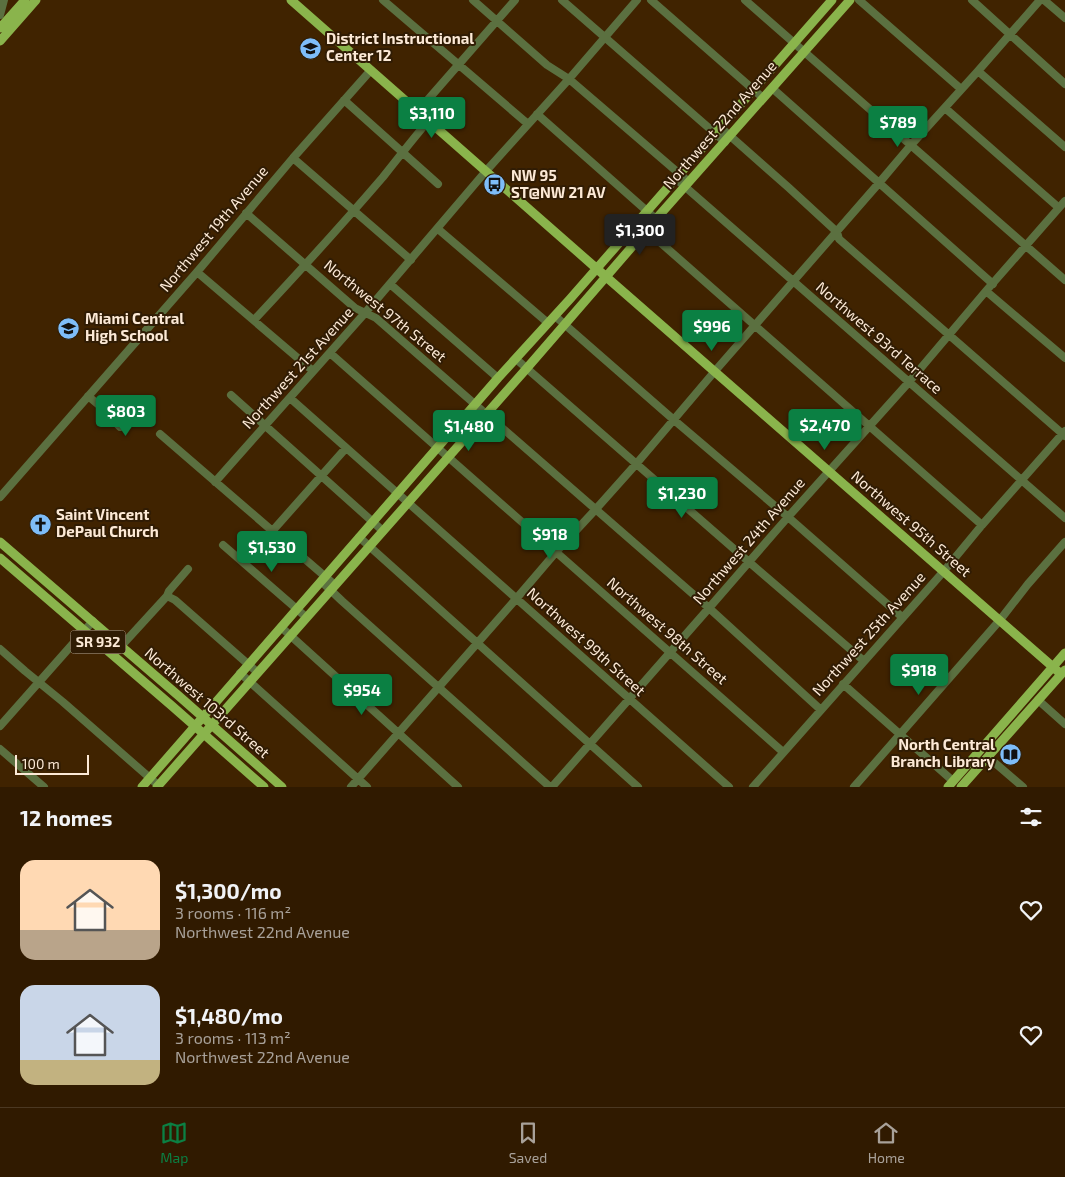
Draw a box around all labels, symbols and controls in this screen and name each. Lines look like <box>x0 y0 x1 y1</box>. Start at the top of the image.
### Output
place label: District Instructional Center 12 <box>326 29 474 64</box>
school or university icon: District Instructional Center 12 <box>298 36 322 60</box>
street label: Northwest 22nd Avenue <box>659 57 780 192</box>
pin: $3,110 <box>391 96 473 139</box>
text: $3,110 <box>409 103 455 122</box>
pin: $789 <box>868 106 928 148</box>
text: $789 <box>879 112 917 131</box>
street label: Northwest 19th Avenue <box>155 162 271 295</box>
place label: NW 95 ST@NW 21 AV <box>511 166 606 201</box>
bus stop icon: NW 95 ST@NW 21 AV <box>483 173 507 197</box>
pin: $1,300 <box>599 214 681 256</box>
text: $1,300 <box>615 220 665 239</box>
street label: Northwest 97th Street <box>321 255 451 365</box>
street label: Northwest 93rd Terrace <box>813 277 947 397</box>
street label: Northwest 21st Avenue <box>238 303 357 432</box>
place label: Miami Central High School <box>85 309 184 344</box>
pin: $996 <box>682 310 742 352</box>
school or university icon: Miami Central High School <box>57 316 81 340</box>
text: $996 <box>693 316 731 335</box>
pin: $803 <box>96 394 156 437</box>
text: $803 <box>107 401 145 420</box>
pin: $2,470 <box>784 408 866 451</box>
pin: $1,480 <box>428 410 510 452</box>
text: $2,470 <box>799 415 851 434</box>
text: $1,480 <box>444 416 494 435</box>
street label: Northwest 95th Street <box>848 466 975 580</box>
street label: Northwest 24th Avenue <box>688 473 808 607</box>
pin: $1,230 <box>641 476 723 519</box>
text: $1,230 <box>658 483 706 502</box>
place label: Saint Vincent DePaul Church <box>56 505 159 540</box>
church icon: Saint Vincent DePaul Church <box>28 512 52 536</box>
pin: $918 <box>520 518 580 560</box>
text: $918 <box>532 524 568 543</box>
pin: $1,530 <box>231 530 313 573</box>
text: $1,530 <box>248 537 296 556</box>
street label: Northwest 25th Avenue <box>808 568 929 699</box>
street label: Northwest 98th Street <box>604 573 732 688</box>
street label: Northwest 99th Street <box>524 583 650 699</box>
road number: SR 932 <box>70 630 126 654</box>
street label: Northwest 103rd Street <box>142 643 274 762</box>
pin: $918 <box>889 654 949 696</box>
text: $918 <box>901 660 937 679</box>
pin: $954 <box>332 674 392 716</box>
text: $954 <box>343 680 381 699</box>
place label: North Central Branch Library <box>891 735 996 771</box>
library icon: North Central Branch Library <box>999 742 1023 766</box>
scale bar <box>15 752 89 775</box>
text: 100 m <box>22 755 60 772</box>
icon: filters <box>1017 803 1045 831</box>
text: 12 homes <box>20 805 112 830</box>
text: $1,300/mo <box>175 878 282 903</box>
icon: home <box>60 880 120 940</box>
icon: heart <box>1017 896 1045 924</box>
text: 3 rooms · 116 m² <box>175 903 291 922</box>
text: Northwest 22nd Avenue <box>175 922 350 941</box>
text: $1,480/mo <box>175 1003 283 1028</box>
icon: home <box>60 1005 120 1065</box>
icon: heart <box>1017 1021 1045 1049</box>
text: 3 rooms · 113 m² <box>175 1028 291 1047</box>
text: Northwest 22nd Avenue <box>175 1047 350 1066</box>
tab: Map <box>160 1119 188 1166</box>
tab: Saved <box>509 1119 547 1166</box>
tab: Home <box>868 1119 905 1166</box>

